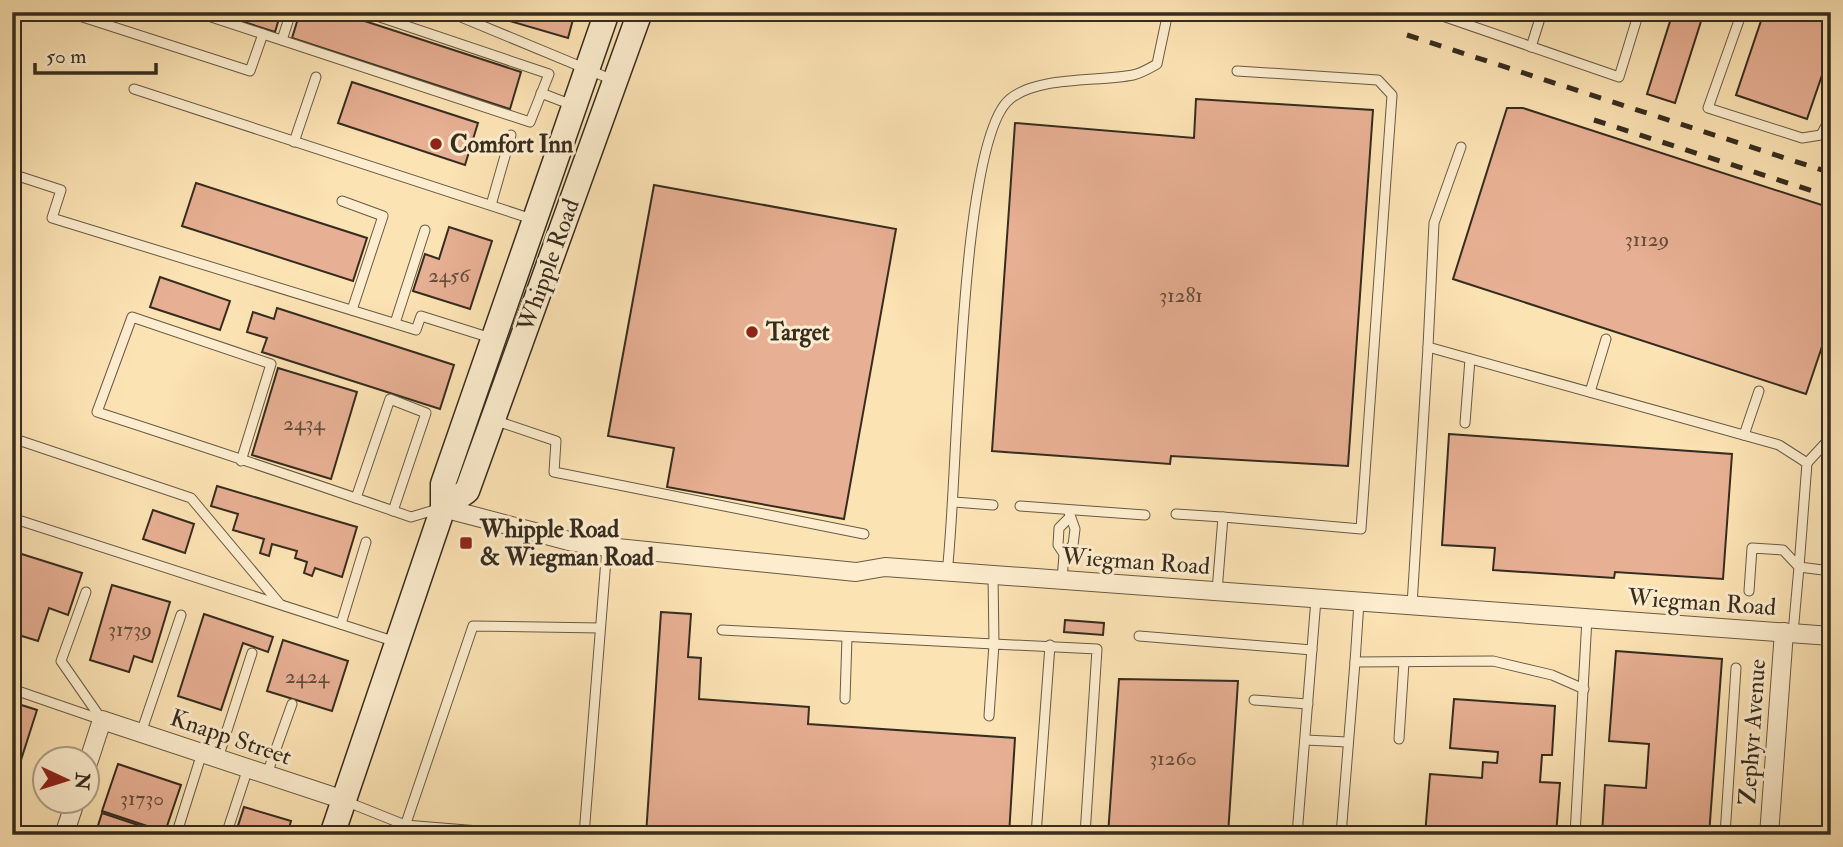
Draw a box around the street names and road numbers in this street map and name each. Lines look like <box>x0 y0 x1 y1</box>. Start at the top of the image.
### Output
street label: Whipple Road <box>510 194 587 337</box>
street label: Wiegman Road <box>1060 541 1211 582</box>
street label: Wiegman Road <box>1626 582 1777 623</box>
street label: Zephyr Avenue <box>1732 658 1773 806</box>
street label: Knapp Street <box>166 702 296 773</box>

